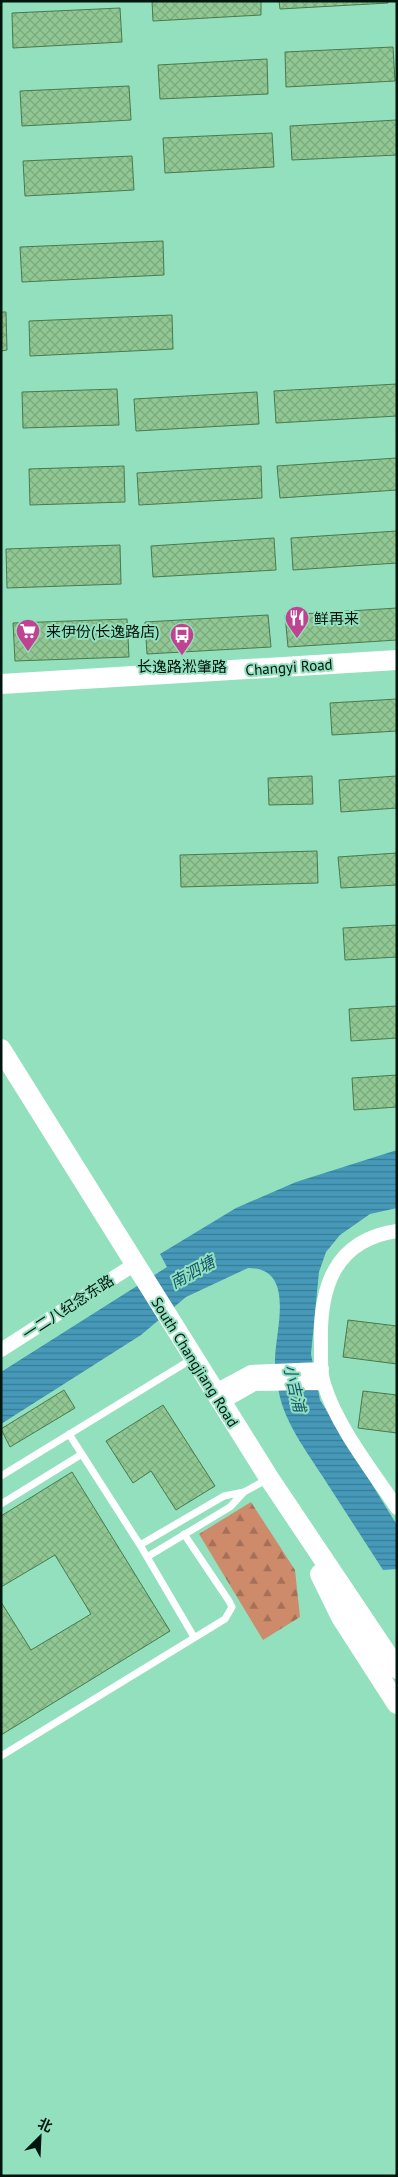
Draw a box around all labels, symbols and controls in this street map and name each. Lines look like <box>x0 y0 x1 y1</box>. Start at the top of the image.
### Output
restaurant icon: 鲜再来 <box>284 605 310 639</box>
place label: 鲜再来 <box>314 609 359 628</box>
supermarket icon: 来伊份(长逸路店) <box>15 618 41 652</box>
place label: 来伊份(长逸路店) <box>46 622 159 641</box>
bus stop icon: 长逸路淞肇路 <box>169 622 195 656</box>
street label: Changyi Road <box>245 654 333 680</box>
place label: 长逸路淞肇路 <box>137 657 227 676</box>
water label: 南泗塘 <box>166 1250 220 1292</box>
street label: 一二八纪念东路 <box>19 1270 117 1344</box>
street label: South Changjiang Road <box>147 1294 243 1430</box>
water label: 小吉浦 <box>280 1362 311 1417</box>
north arrow <box>15 2112 65 2162</box>
text: 北 <box>35 2114 55 2136</box>

